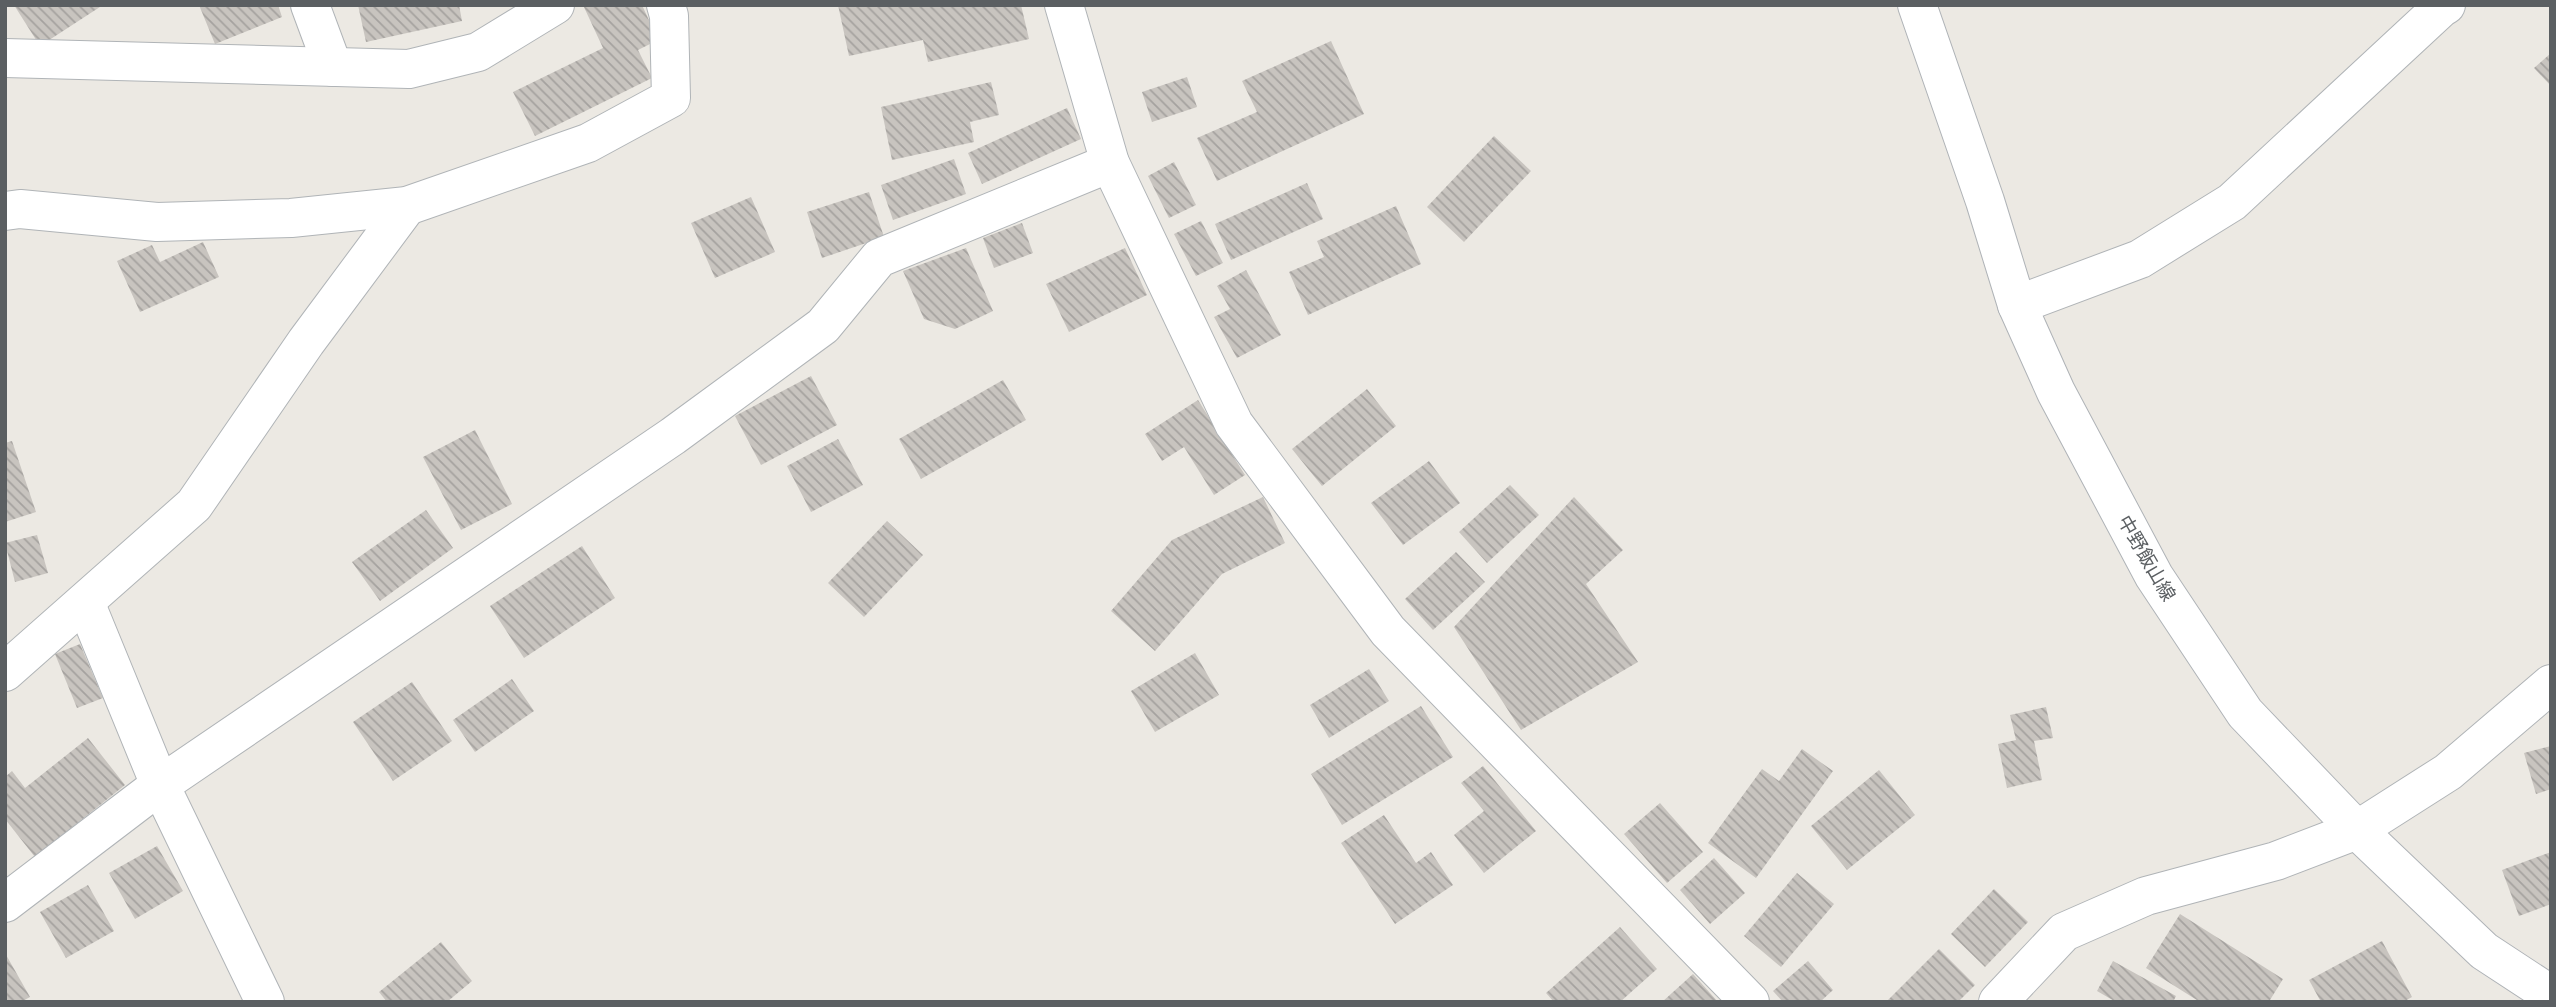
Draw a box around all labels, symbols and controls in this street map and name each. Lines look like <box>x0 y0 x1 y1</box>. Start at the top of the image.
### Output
street label: 中野飯山線 <box>2113 511 2181 605</box>

